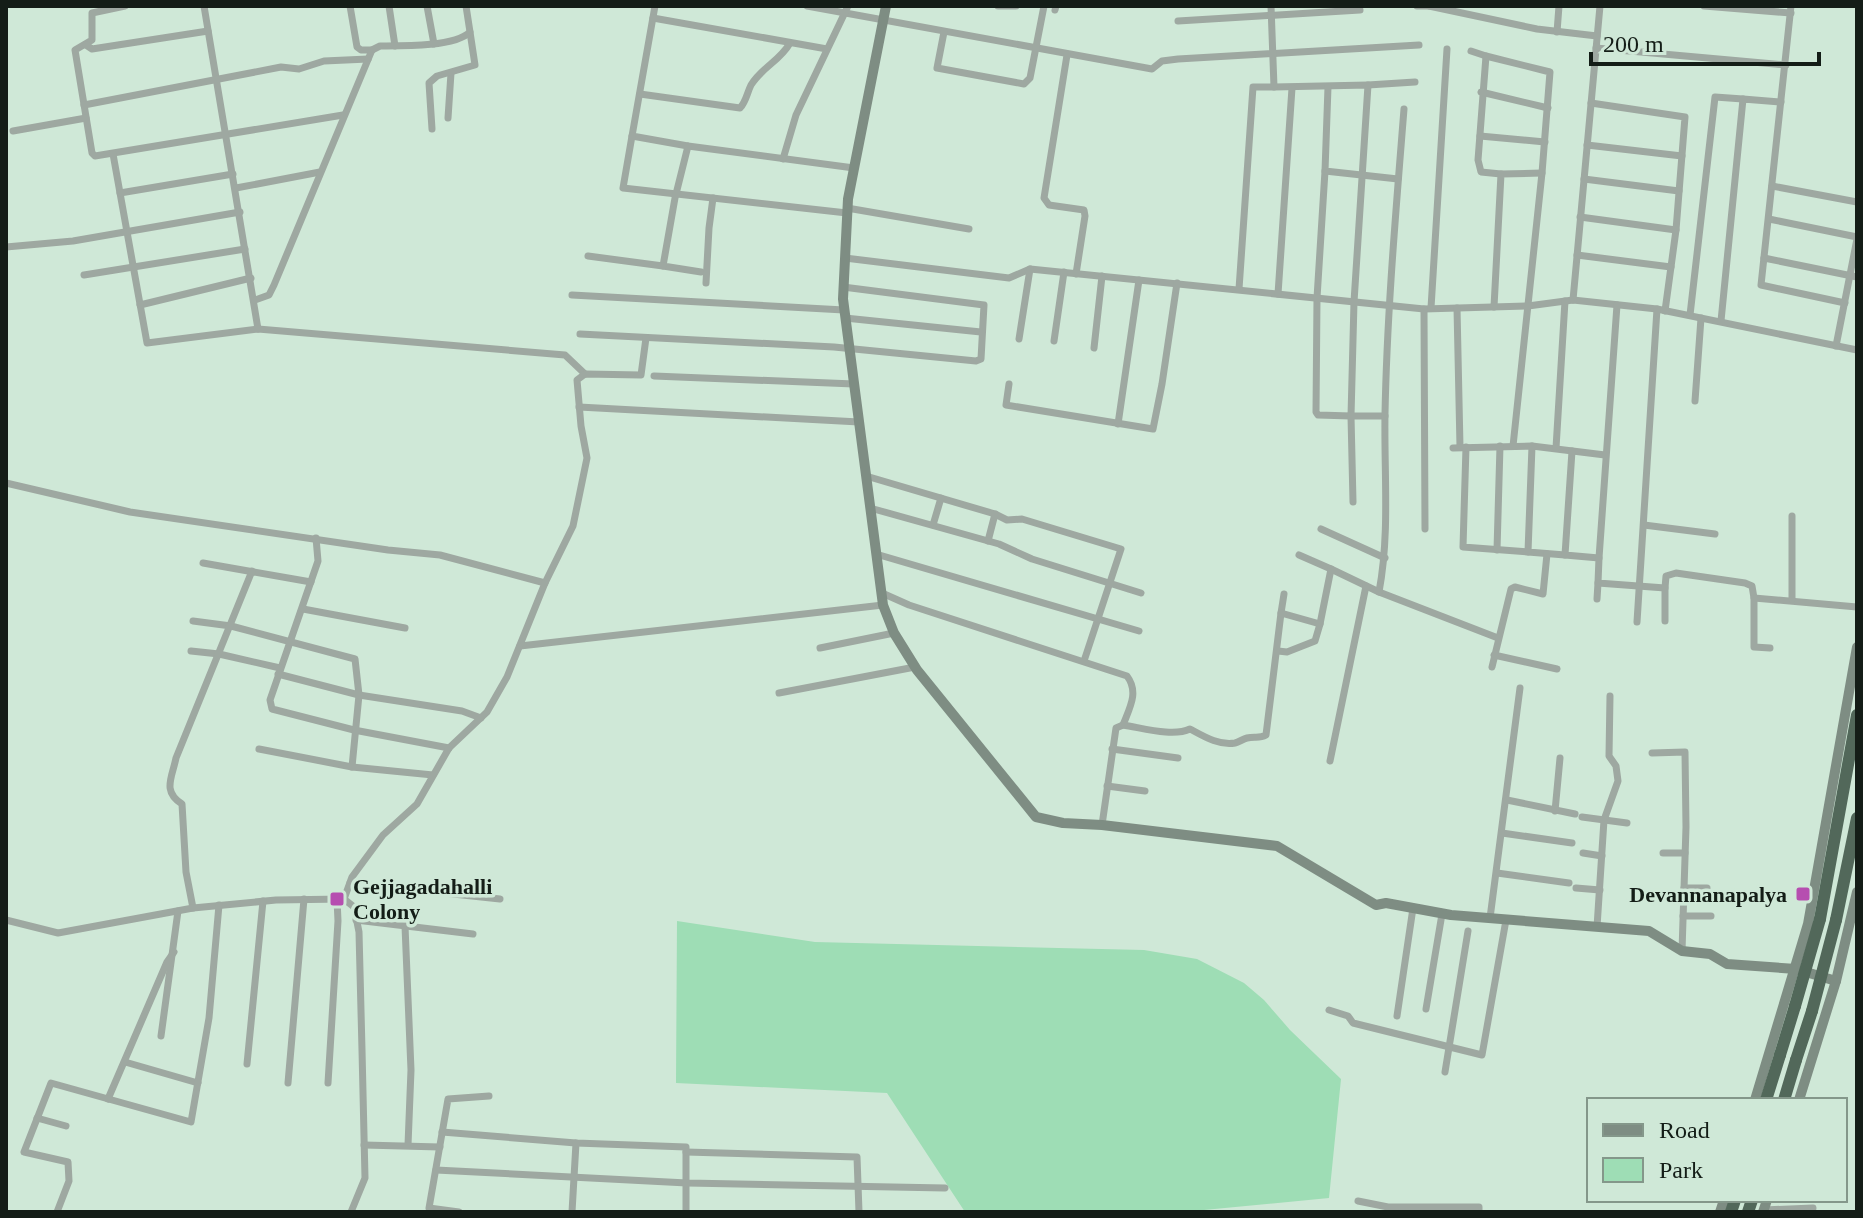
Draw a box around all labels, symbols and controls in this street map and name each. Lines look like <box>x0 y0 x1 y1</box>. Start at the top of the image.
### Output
scale bar <box>1591 16 1819 66</box>
text: 200 m <box>1603 31 1664 57</box>
place label: Gejjagadahalli Colony <box>353 874 492 924</box>
place label: Devannanapalya <box>1629 882 1787 907</box>
marker: Devannanapalya <box>1794 885 1812 903</box>
marker: Gejjagadahalli Colony <box>328 890 346 908</box>
legend <box>1587 1098 1847 1202</box>
text: Road <box>1659 1117 1710 1143</box>
text: Park <box>1659 1157 1703 1183</box>

